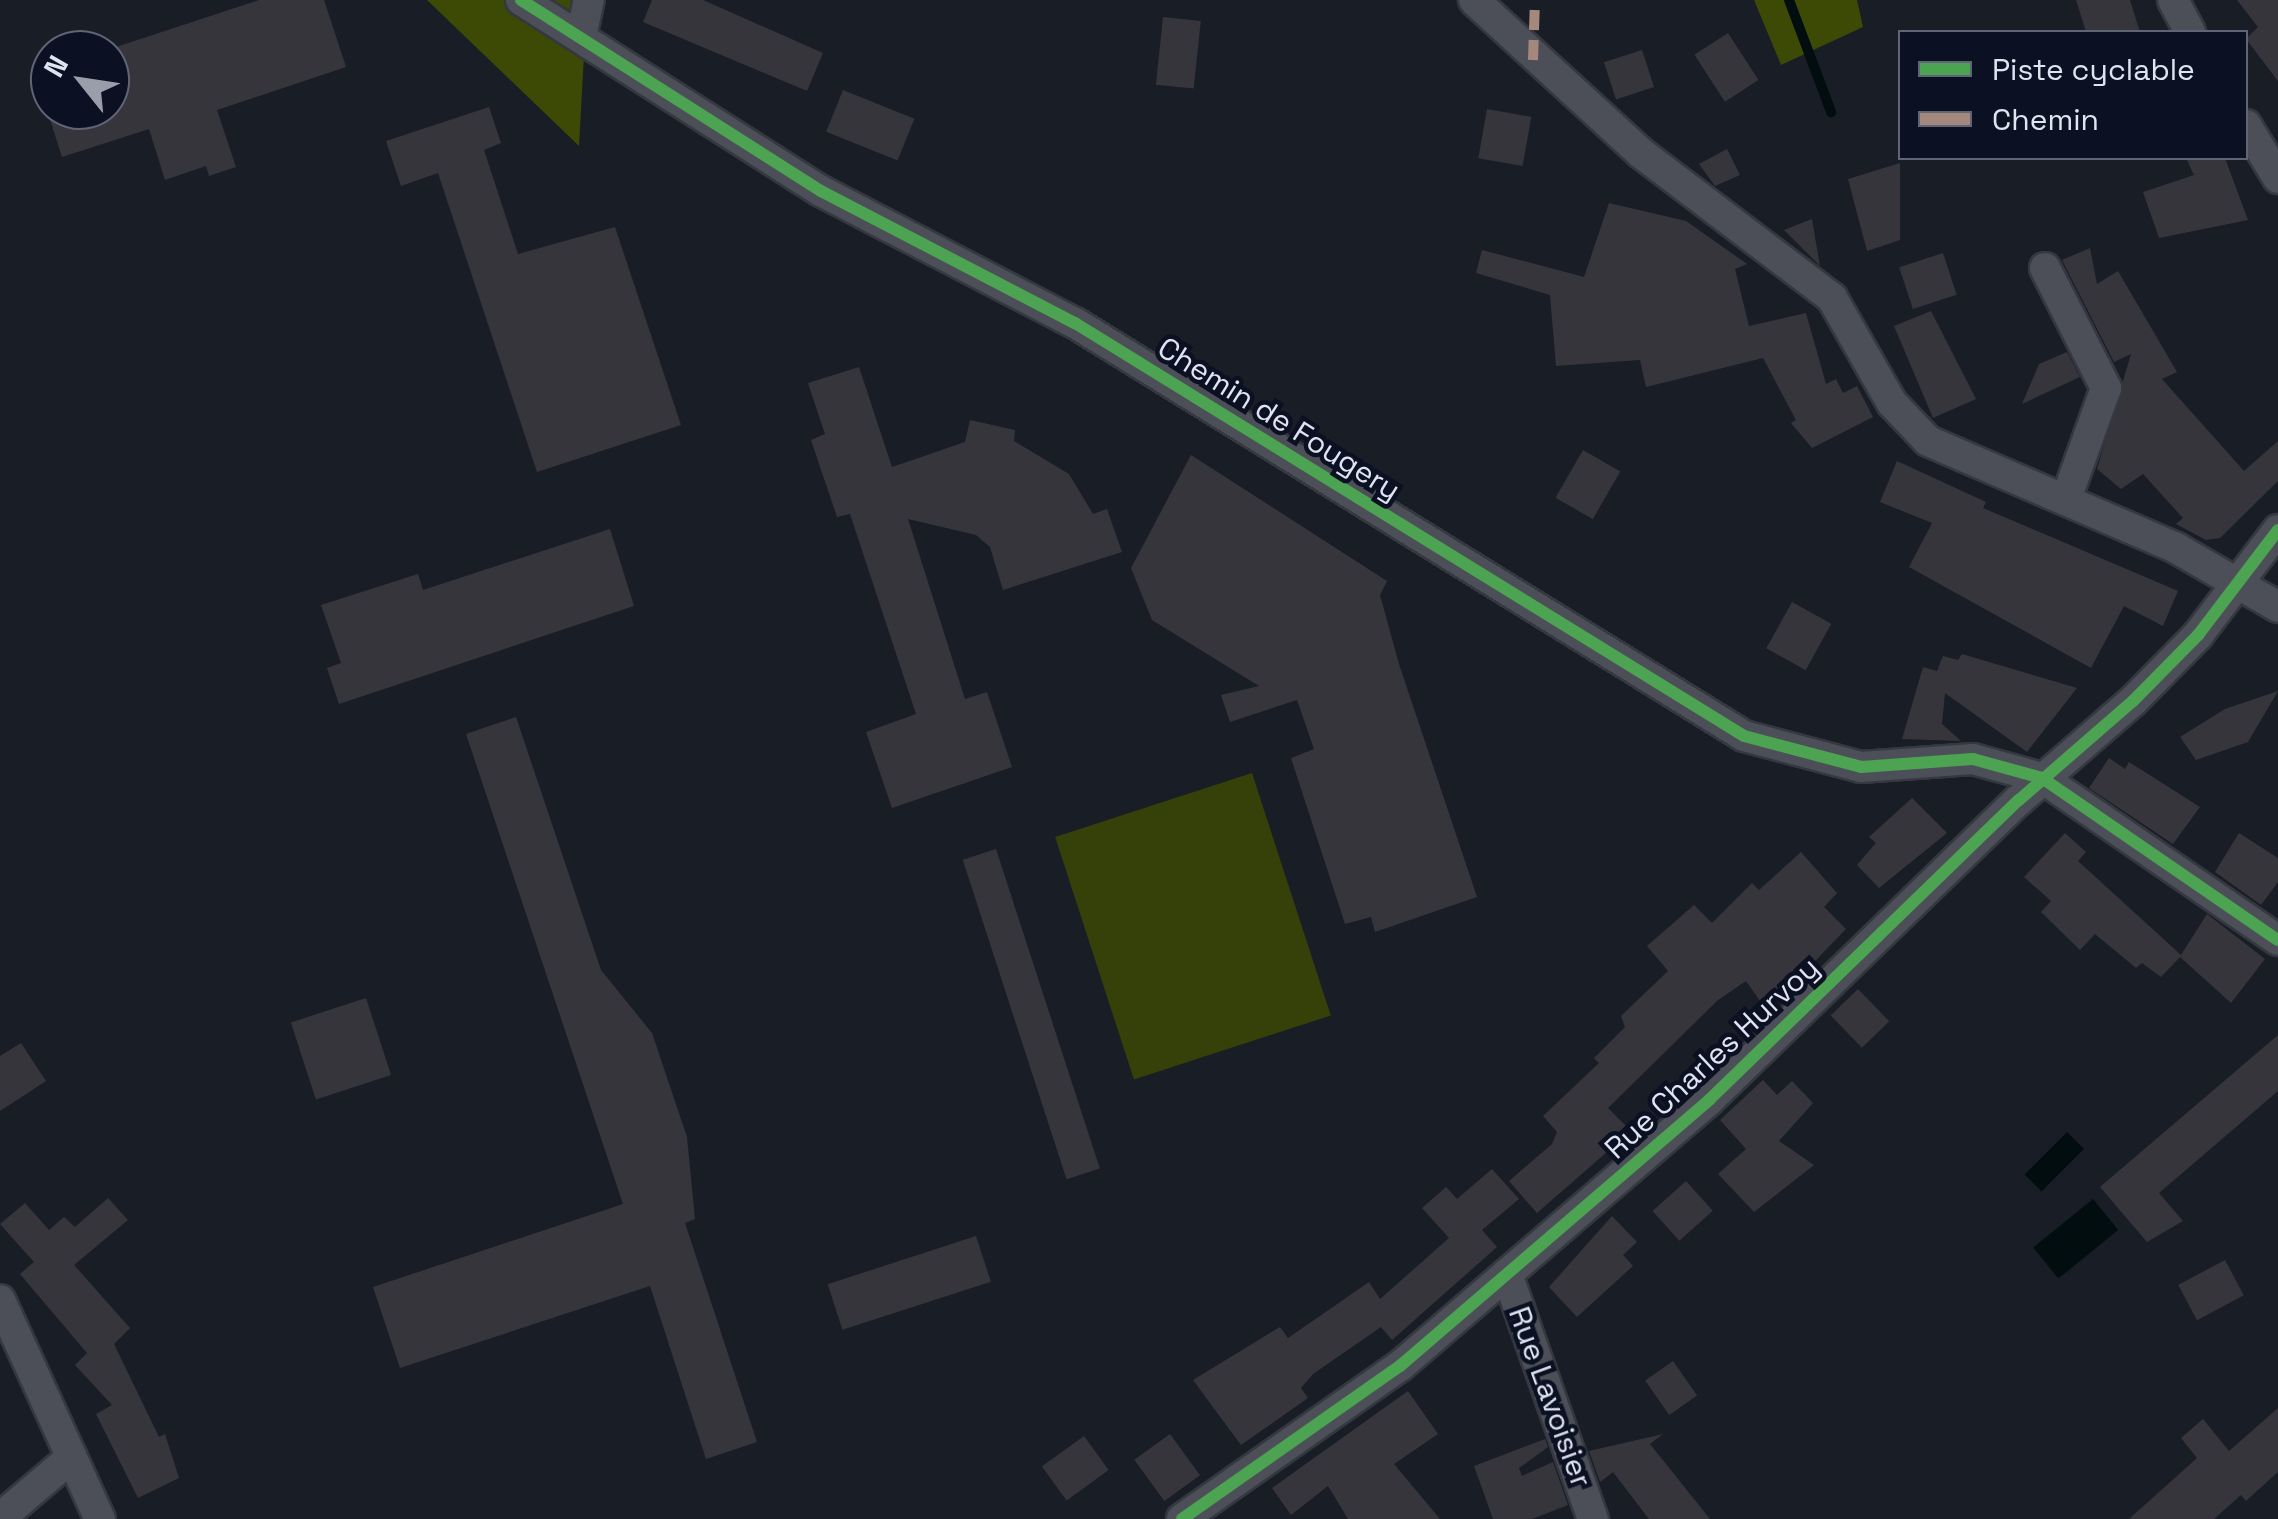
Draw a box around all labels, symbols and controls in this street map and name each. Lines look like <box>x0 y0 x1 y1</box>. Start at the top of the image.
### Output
north arrow <box>30 30 130 130</box>
legend <box>1898 30 2248 160</box>
text: N <box>35 49 76 83</box>
text: Piste cyclable <box>1992 50 2195 89</box>
text: Chemin <box>1992 100 2099 139</box>
street label: Chemin de Fougery <box>1151 330 1407 508</box>
street label: Rue Charles Hurvoy <box>1598 950 1826 1166</box>
street label: Rue Lavoisier <box>1501 1302 1599 1492</box>

